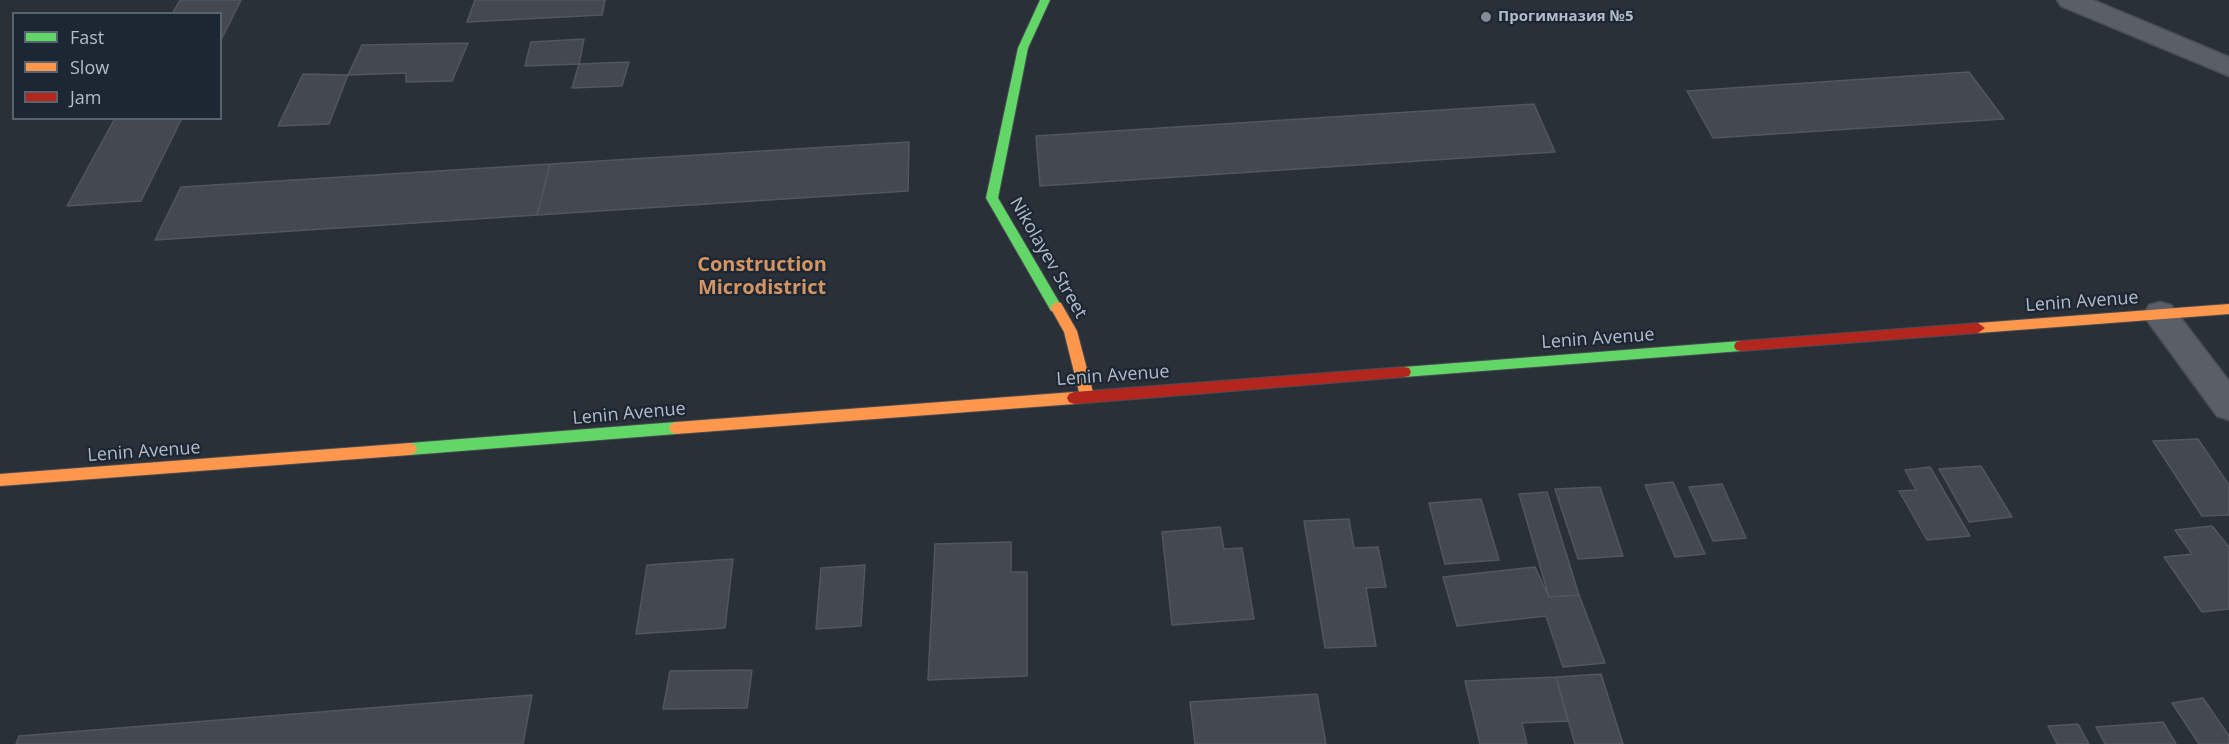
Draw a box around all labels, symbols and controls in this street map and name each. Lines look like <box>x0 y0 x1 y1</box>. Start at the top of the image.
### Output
place label: Прогимназия №5 <box>1498 8 1633 26</box>
marker: Прогимназия №5 <box>1479 10 1493 24</box>
legend <box>12 12 222 120</box>
text: Fast <box>70 25 104 49</box>
text: Slow <box>70 55 109 79</box>
text: Jam <box>70 85 102 109</box>
street label: Nikolayev Street <box>1005 194 1091 322</box>
district label: Construction Microdistrict <box>697 253 827 300</box>
street label: Lenin Avenue <box>2025 287 2139 317</box>
street label: Lenin Avenue <box>1541 324 1655 354</box>
street label: Lenin Avenue <box>1056 361 1170 391</box>
street label: Lenin Avenue <box>572 398 686 430</box>
street label: Lenin Avenue <box>87 437 201 467</box>

